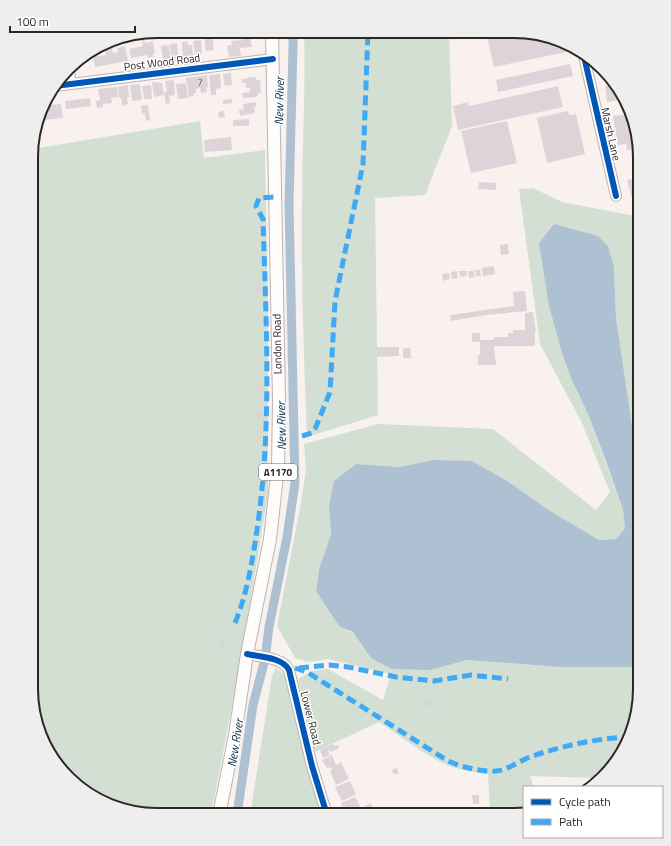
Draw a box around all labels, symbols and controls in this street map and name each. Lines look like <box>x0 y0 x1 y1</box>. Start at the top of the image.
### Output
scale bar <box>10 8 135 34</box>
text: 100 m <box>16 12 49 31</box>
street label: Post Wood Road <box>123 49 201 75</box>
water label: New River <box>269 74 289 125</box>
house number: 7 <box>197 76 203 89</box>
street label: Marsh Lane <box>597 106 625 163</box>
street label: London Road <box>268 313 286 374</box>
water label: New River <box>271 399 291 450</box>
road number: A1170 <box>259 464 297 480</box>
street label: Lower Road <box>297 689 325 747</box>
water label: New River <box>222 715 249 768</box>
legend <box>523 786 663 838</box>
text: Cycle path <box>559 792 611 811</box>
text: Path <box>559 812 583 831</box>

